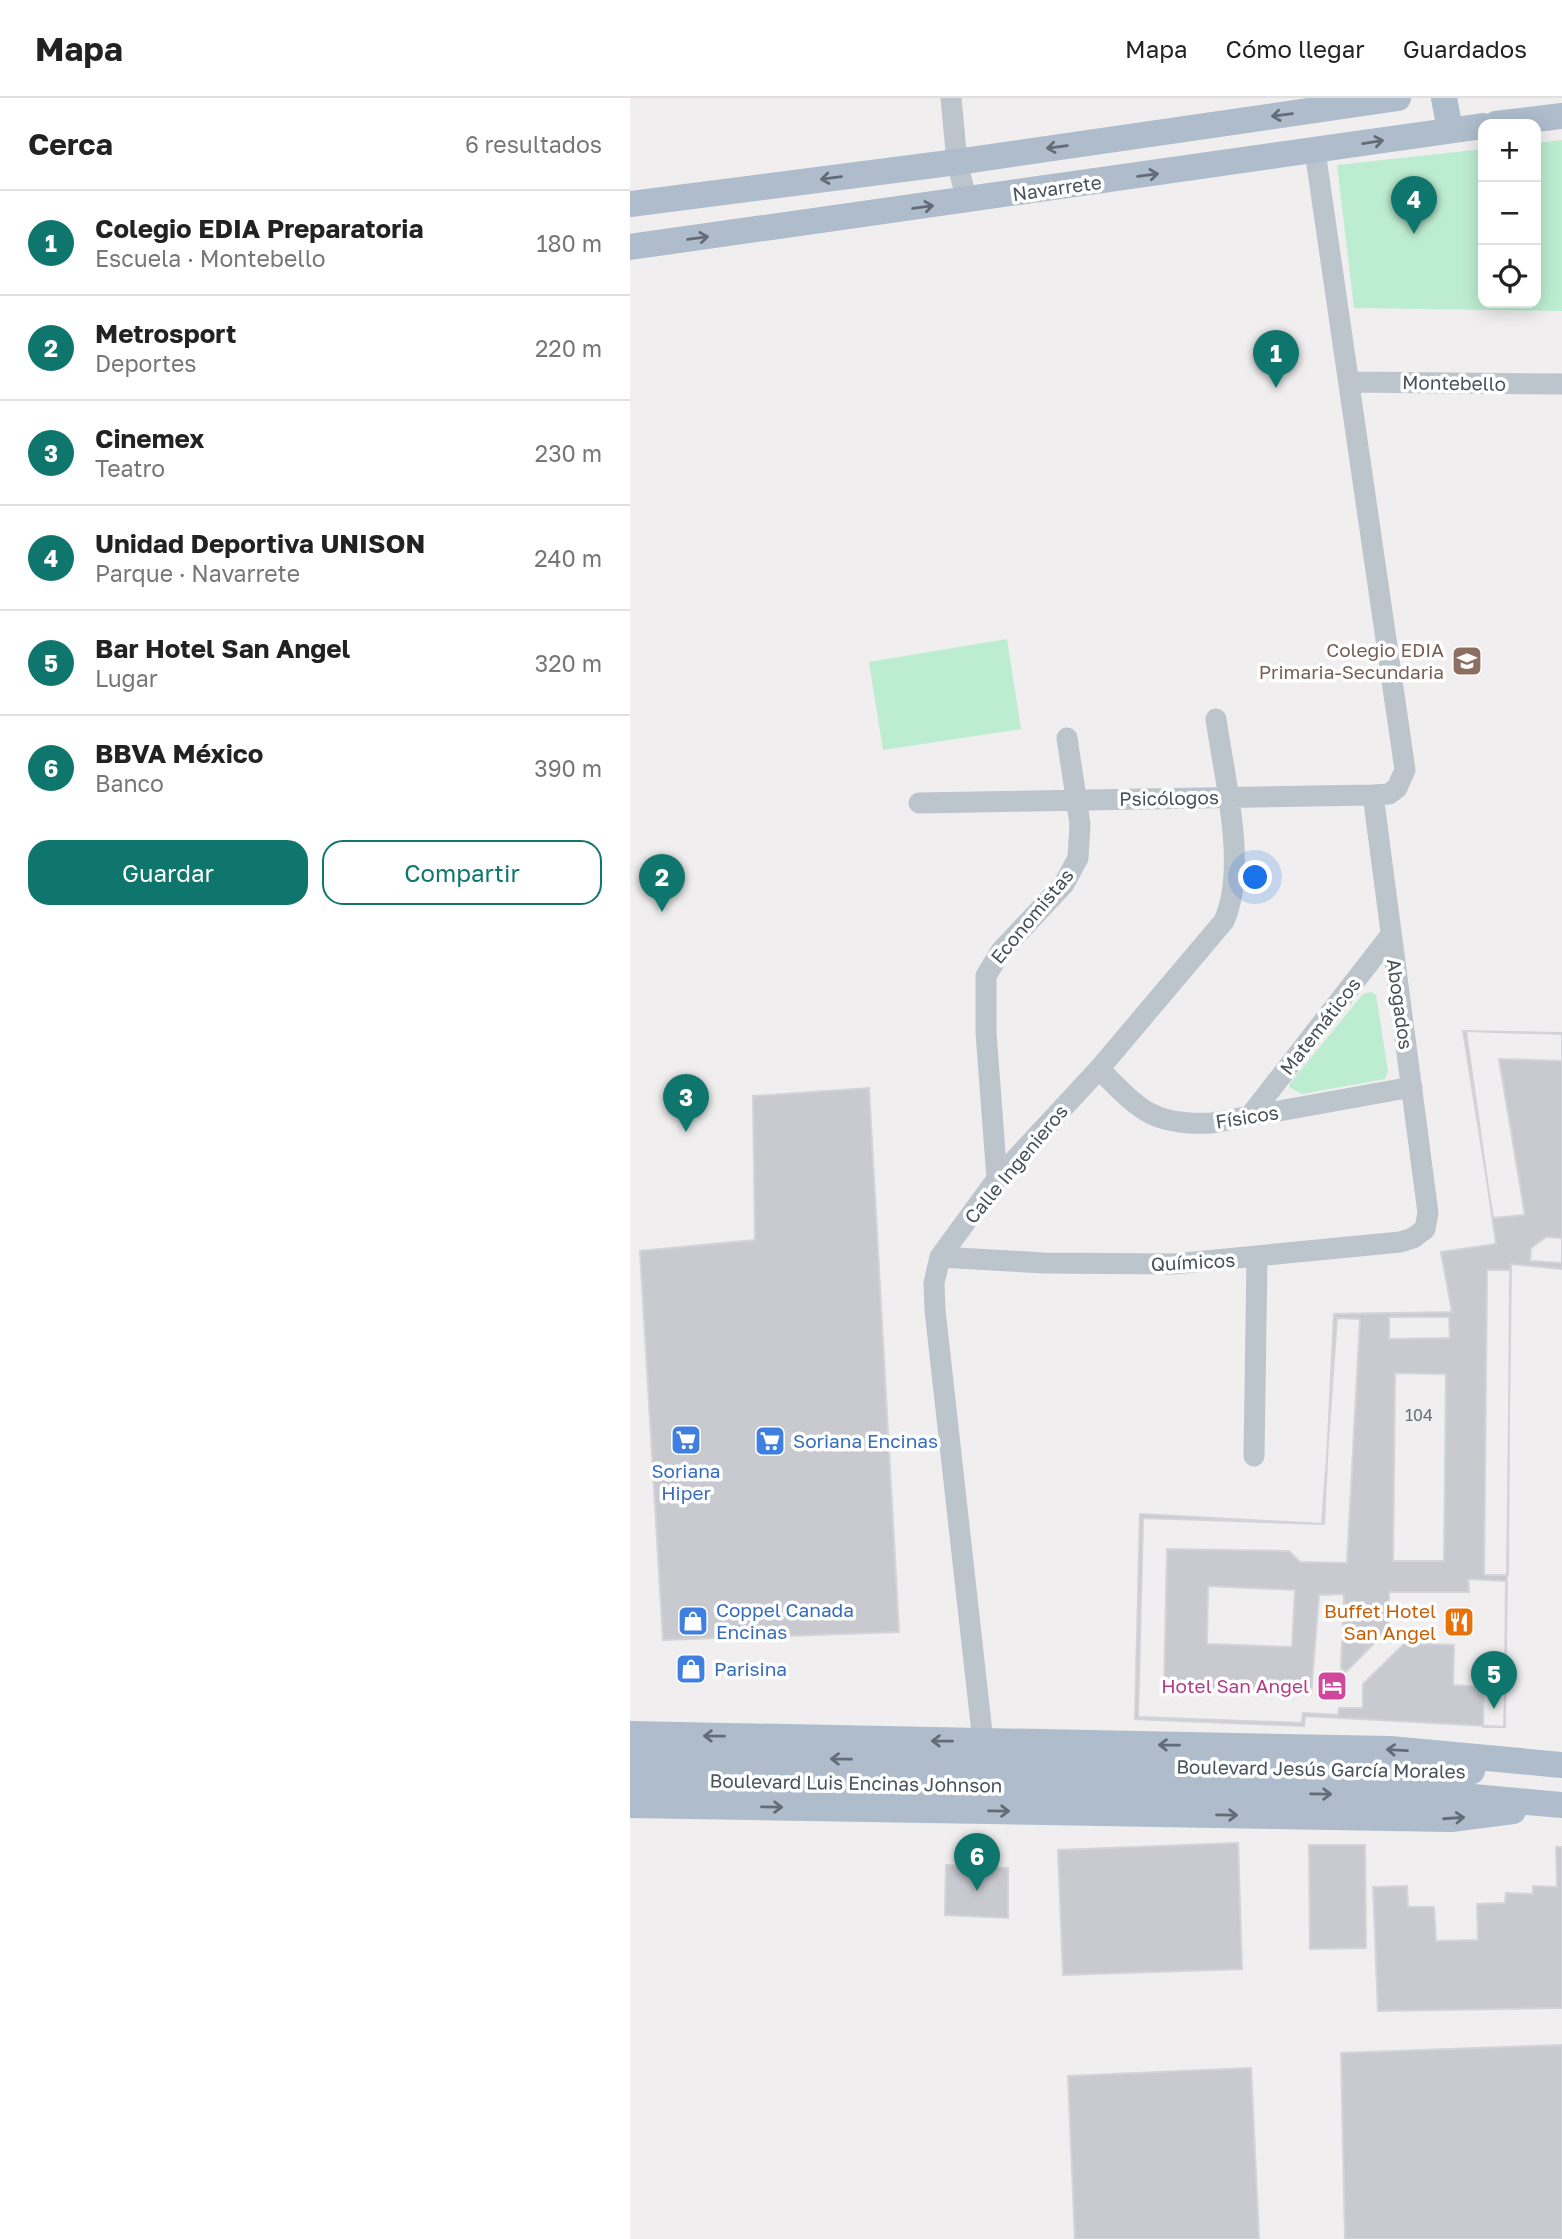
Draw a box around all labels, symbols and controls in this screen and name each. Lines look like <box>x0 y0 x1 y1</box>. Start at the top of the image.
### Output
text: Mapa <box>35 29 123 68</box>
text: Mapa <box>1125 34 1188 63</box>
text: Cómo llegar <box>1226 34 1365 63</box>
text: Guardados <box>1403 34 1527 63</box>
one-way arrow <box>1271 109 1294 122</box>
map controls <box>1478 119 1541 308</box>
button: + <box>1478 119 1541 182</box>
text: Cerca <box>28 126 113 162</box>
text: 6 resultados <box>465 130 602 158</box>
one-way arrow <box>1361 135 1384 148</box>
one-way arrow <box>1046 141 1068 154</box>
one-way arrow <box>1136 168 1159 181</box>
street label: Navarrete <box>1011 170 1103 205</box>
one-way arrow <box>820 172 843 185</box>
pin: 4 <box>1391 176 1437 234</box>
button: − <box>1478 182 1541 245</box>
one-way arrow <box>911 200 934 213</box>
text: Colegio EDIA Preparatoria <box>95 213 424 244</box>
text: 1 <box>45 229 57 257</box>
text: 180 m <box>536 229 602 257</box>
one-way arrow <box>686 231 709 244</box>
text: Escuela · Montebello <box>95 244 326 272</box>
button: locate <box>1478 245 1541 308</box>
text: Metrosport <box>95 318 236 349</box>
pin: 1 <box>1253 330 1299 388</box>
text: 2 <box>44 334 58 362</box>
text: 220 m <box>535 334 602 362</box>
text: Deportes <box>95 349 197 377</box>
street label: Montebello <box>1402 370 1506 395</box>
text: Cinemex <box>95 423 204 454</box>
text: 3 <box>44 439 58 467</box>
text: 230 m <box>535 439 602 467</box>
text: Teatro <box>95 454 165 482</box>
text: Unidad Deportiva UNISON <box>95 528 425 559</box>
text: 4 <box>44 544 58 572</box>
text: 240 m <box>534 544 602 572</box>
text: Parque · Navarrete <box>95 559 300 587</box>
text: Bar Hotel San Angel <box>95 633 350 664</box>
place label: Colegio EDIA Primaria-Secundaria <box>1259 638 1444 683</box>
school or university icon: Colegio EDIA Primaria-Secundaria <box>1450 644 1484 678</box>
text: 5 <box>44 649 58 677</box>
text: 320 m <box>535 649 602 677</box>
text: Lugar <box>95 664 158 692</box>
text: BBVA México <box>95 738 263 769</box>
text: 6 <box>44 754 58 782</box>
text: 390 m <box>534 754 602 782</box>
text: Banco <box>95 769 164 797</box>
street label: Psicólogos <box>1119 785 1219 810</box>
button: Guardar <box>28 840 308 905</box>
button: Compartir <box>322 840 602 905</box>
pin: 2 <box>639 854 685 912</box>
your location <box>1238 860 1272 894</box>
street label: Economistas <box>985 864 1078 968</box>
street label: Abogados <box>1383 957 1418 1051</box>
street label: Matemáticos <box>1274 972 1365 1079</box>
pin: 3 <box>663 1074 709 1132</box>
street label: Calle Ingenieros <box>959 1100 1072 1228</box>
street label: Físicos <box>1214 1100 1280 1133</box>
street label: Químicos <box>1150 1248 1236 1275</box>
house number: 104 <box>1405 1405 1433 1425</box>
supermarket icon: Soriana Hiper <box>669 1423 703 1457</box>
supermarket icon: Soriana Encinas <box>753 1424 787 1458</box>
place label: Soriana Encinas <box>793 1429 938 1452</box>
place label: Soriana Hiper <box>651 1459 721 1504</box>
place label: Coppel Canada Encinas <box>716 1598 854 1643</box>
place label: Buffet Hotel San Angel <box>1324 1599 1436 1644</box>
shop icon: Coppel Canada Encinas <box>676 1604 710 1638</box>
restaurant icon: Buffet Hotel San Angel <box>1442 1605 1476 1639</box>
pin: 5 <box>1471 1651 1517 1709</box>
shop icon: Parisina <box>674 1652 708 1686</box>
place label: Parisina <box>714 1657 787 1680</box>
hotel icon: Hotel San Angel <box>1315 1669 1349 1703</box>
place label: Hotel San Angel <box>1161 1674 1309 1697</box>
one-way arrow <box>703 1729 726 1742</box>
one-way arrow <box>930 1734 953 1747</box>
one-way arrow <box>1158 1738 1181 1751</box>
one-way arrow <box>1385 1743 1408 1756</box>
one-way arrow <box>830 1752 853 1766</box>
street label: Boulevard Jesús García Morales <box>1176 1754 1466 1783</box>
street label: Boulevard Luis Encinas Johnson <box>709 1768 1003 1797</box>
one-way arrow <box>1309 1787 1332 1801</box>
one-way arrow <box>760 1800 783 1814</box>
one-way arrow <box>987 1804 1010 1818</box>
one-way arrow <box>1215 1808 1238 1822</box>
one-way arrow <box>1442 1811 1465 1824</box>
pin: 6 <box>954 1833 1000 1891</box>

